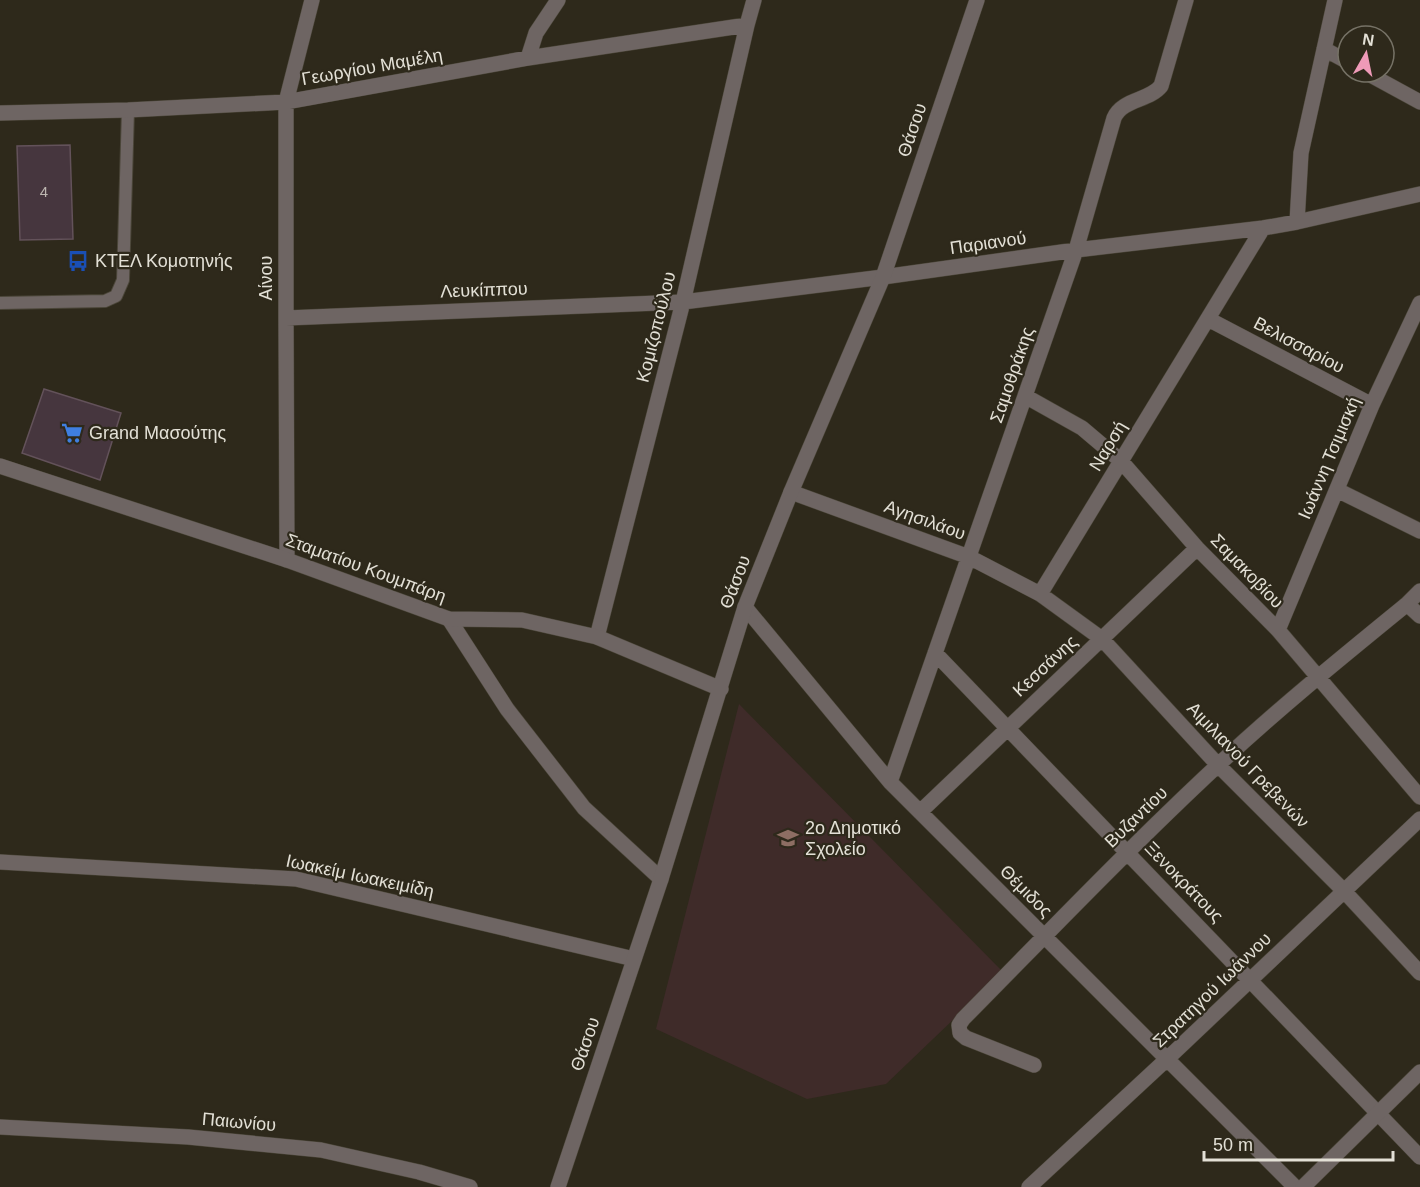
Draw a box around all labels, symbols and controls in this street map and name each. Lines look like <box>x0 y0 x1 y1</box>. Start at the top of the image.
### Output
north arrow <box>1336 24 1396 84</box>
text: N <box>1361 30 1375 49</box>
street label: Γεωργίου Μαμέλη <box>300 45 444 89</box>
street label: Θάσου <box>894 101 930 159</box>
house number: 4 <box>40 183 48 200</box>
street label: Παριανού <box>949 228 1027 258</box>
bus stop icon: ΚΤΕΛ Κομοτηνής <box>66 249 90 273</box>
place label: ΚΤΕΛ Κομοτηνής <box>95 251 233 271</box>
street label: Αίνου <box>256 256 276 300</box>
street label: Κομιζοπούλου <box>633 270 679 384</box>
street label: Λευκίππου <box>440 278 528 302</box>
street label: Βελισσαρίου <box>1250 313 1348 377</box>
street label: Σαμοθράκης <box>986 324 1038 426</box>
street label: Ιωάννη Τσιμισκή <box>1294 394 1364 522</box>
street label: Ναρσή <box>1085 417 1131 475</box>
supermarket icon: Grand Μασούτης <box>60 421 84 445</box>
place label: Grand Μασούτης <box>89 423 227 443</box>
street label: Αγησιλάου <box>882 496 968 544</box>
street label: Σταματίου Κουμπάρη <box>283 530 449 606</box>
street label: Σαμακοβίου <box>1207 530 1287 612</box>
street label: Θάσου <box>716 553 754 611</box>
street label: Κεσσάνης <box>1009 631 1081 701</box>
street label: Αιμιλιανού Γρεβενών <box>1183 698 1313 832</box>
street label: Βυζαντίου <box>1101 782 1171 852</box>
place label: 2ο Δημοτικό Σχολείο <box>805 818 901 859</box>
school or university icon: 2ο Δημοτικό Σχολείο <box>776 826 800 850</box>
street label: Ξενοκράτους <box>1141 838 1227 927</box>
street label: Ιωακείμ Ιωακειμίδη <box>284 851 436 901</box>
street label: Θέμιδος <box>996 861 1056 921</box>
street label: Στρατηγού Ιωάννου <box>1149 929 1275 1051</box>
street label: Θάσου <box>567 1015 603 1073</box>
street label: Παιωνίου <box>201 1109 277 1135</box>
scale bar <box>1204 1124 1393 1162</box>
text: 50 m <box>1213 1135 1253 1155</box>

